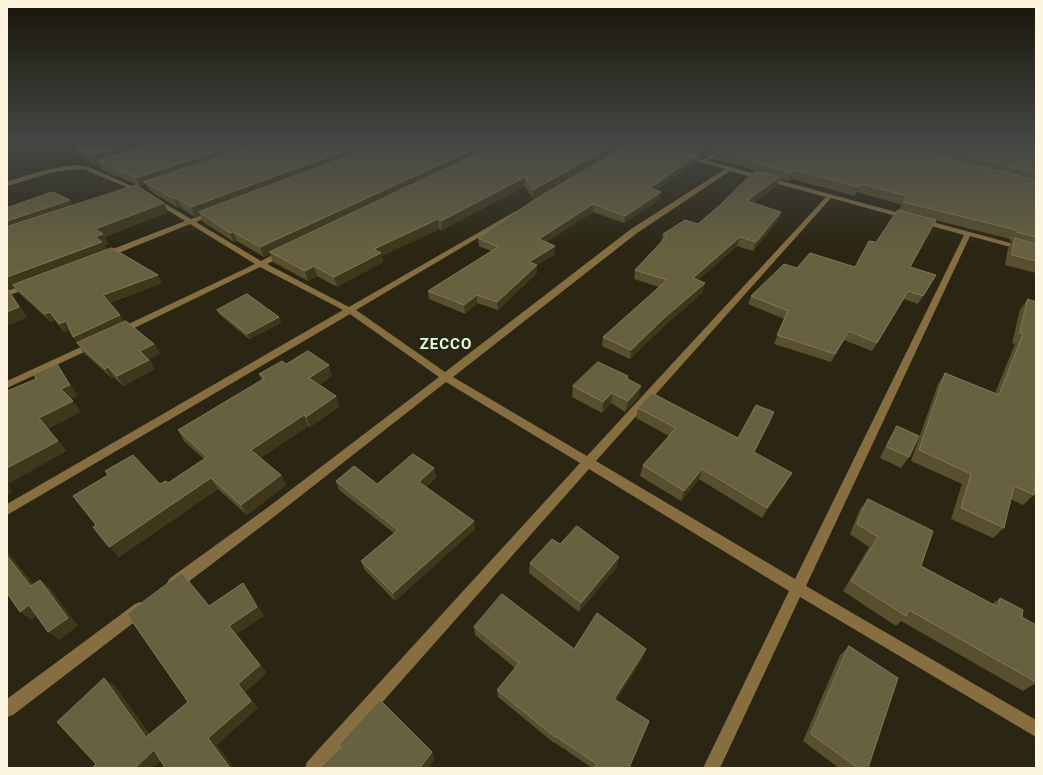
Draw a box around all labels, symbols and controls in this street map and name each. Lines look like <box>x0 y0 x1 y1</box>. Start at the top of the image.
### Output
district label: ZECCO <box>420 336 472 354</box>

